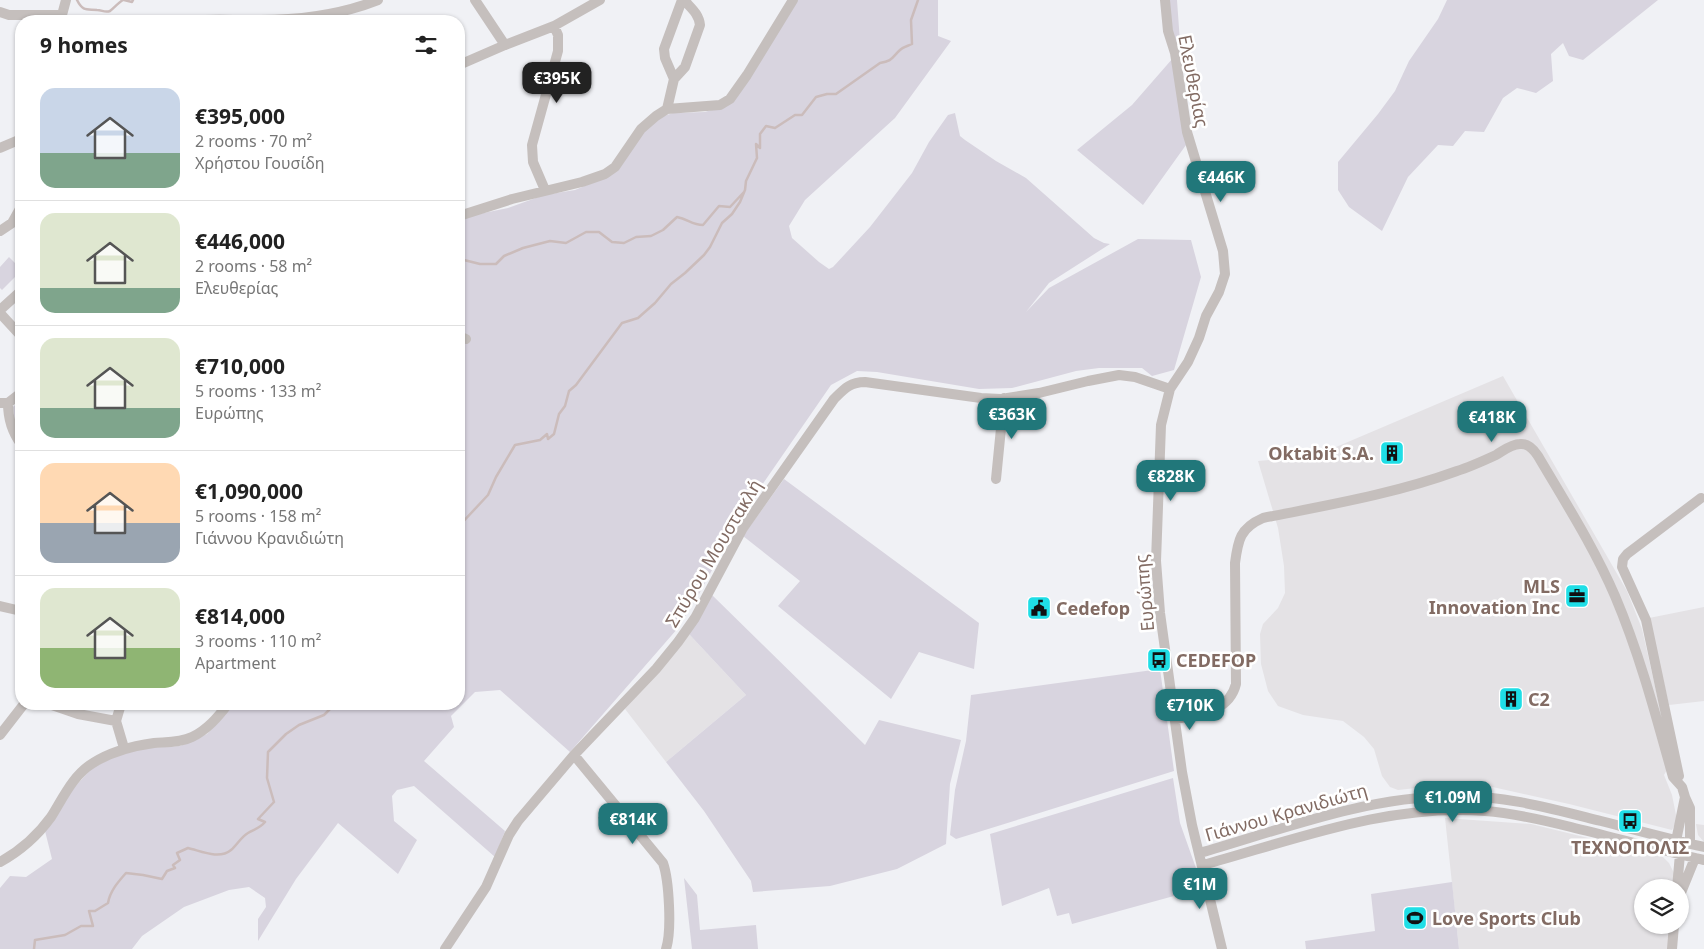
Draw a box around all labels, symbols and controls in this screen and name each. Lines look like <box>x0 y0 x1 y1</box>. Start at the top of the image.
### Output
text: 9 homes <box>40 31 128 59</box>
icon: filters <box>412 31 440 59</box>
street label: Ελευθερίας <box>1173 33 1215 130</box>
pin: €395K <box>522 62 592 104</box>
text: €395K <box>533 67 581 89</box>
text: €395,000 <box>195 102 285 130</box>
icon: home <box>80 108 140 168</box>
text: 2 rooms · 70 m² <box>195 130 312 152</box>
text: Χρήστου Γουσίδη <box>195 152 325 174</box>
pin: €446K <box>1186 160 1256 203</box>
text: €446K <box>1197 166 1245 188</box>
text: €446,000 <box>195 227 285 255</box>
icon: home <box>80 233 140 293</box>
text: 2 rooms · 58 m² <box>195 255 312 277</box>
text: Ελευθερίας <box>195 277 278 299</box>
text: €710,000 <box>195 352 285 380</box>
icon: home <box>80 358 140 418</box>
text: 5 rooms · 133 m² <box>195 380 321 402</box>
pin: €363K <box>977 398 1047 440</box>
pin: €418K <box>1457 400 1527 443</box>
text: Ευρώπης <box>195 402 264 424</box>
text: €363K <box>988 403 1036 425</box>
text: €418K <box>1468 406 1516 428</box>
building icon: Oktabit S.A. <box>1379 440 1405 466</box>
place label: Oktabit S.A. <box>1268 441 1374 465</box>
pin: €828K <box>1136 460 1206 502</box>
text: €828K <box>1147 465 1195 487</box>
street label: Σπύρου Μουστακλή <box>659 475 767 631</box>
text: €1,090,000 <box>195 477 303 505</box>
icon: home <box>80 483 140 543</box>
text: 5 rooms · 158 m² <box>195 505 321 527</box>
text: Γιάννου Κρανιδιώτη <box>195 527 344 549</box>
street label: Ευρώπης <box>1129 553 1159 633</box>
place label: MLS Innovation Inc <box>1429 574 1560 619</box>
office icon: MLS Innovation Inc <box>1564 583 1590 609</box>
public building icon: Cedefop <box>1026 595 1052 621</box>
place label: Cedefop <box>1056 596 1130 620</box>
text: €814,000 <box>195 602 285 630</box>
icon: home <box>80 608 140 668</box>
text: 3 rooms · 110 m² <box>195 630 321 652</box>
bus stop icon: CEDEFOP <box>1146 647 1172 673</box>
place label: CEDEFOP <box>1176 648 1256 672</box>
text: Apartment <box>195 652 276 674</box>
building icon: C2 <box>1498 686 1524 712</box>
place label: C2 <box>1528 687 1550 711</box>
pin: €710K <box>1155 688 1225 731</box>
text: €710K <box>1166 694 1214 716</box>
street label: Γιάννου Κρανιδιώτη <box>1202 777 1370 847</box>
pin: €1.09M <box>1412 780 1494 823</box>
text: €1.09M <box>1425 786 1481 808</box>
pin: €814K <box>598 802 668 845</box>
text: €814K <box>609 808 657 830</box>
bus stop icon: ΤΕΧΝΟΠΟΛΙΣ <box>1617 808 1643 834</box>
place label: ΤΕΧΝΟΠΟΛΙΣ <box>1571 835 1689 859</box>
pin: €1M <box>1176 868 1224 910</box>
text: €1M <box>1183 873 1217 895</box>
map controls <box>1634 879 1689 934</box>
button: layers <box>1634 879 1689 934</box>
sports icon: Love Sports Club <box>1402 905 1428 931</box>
place label: Love Sports Club <box>1432 906 1581 930</box>

